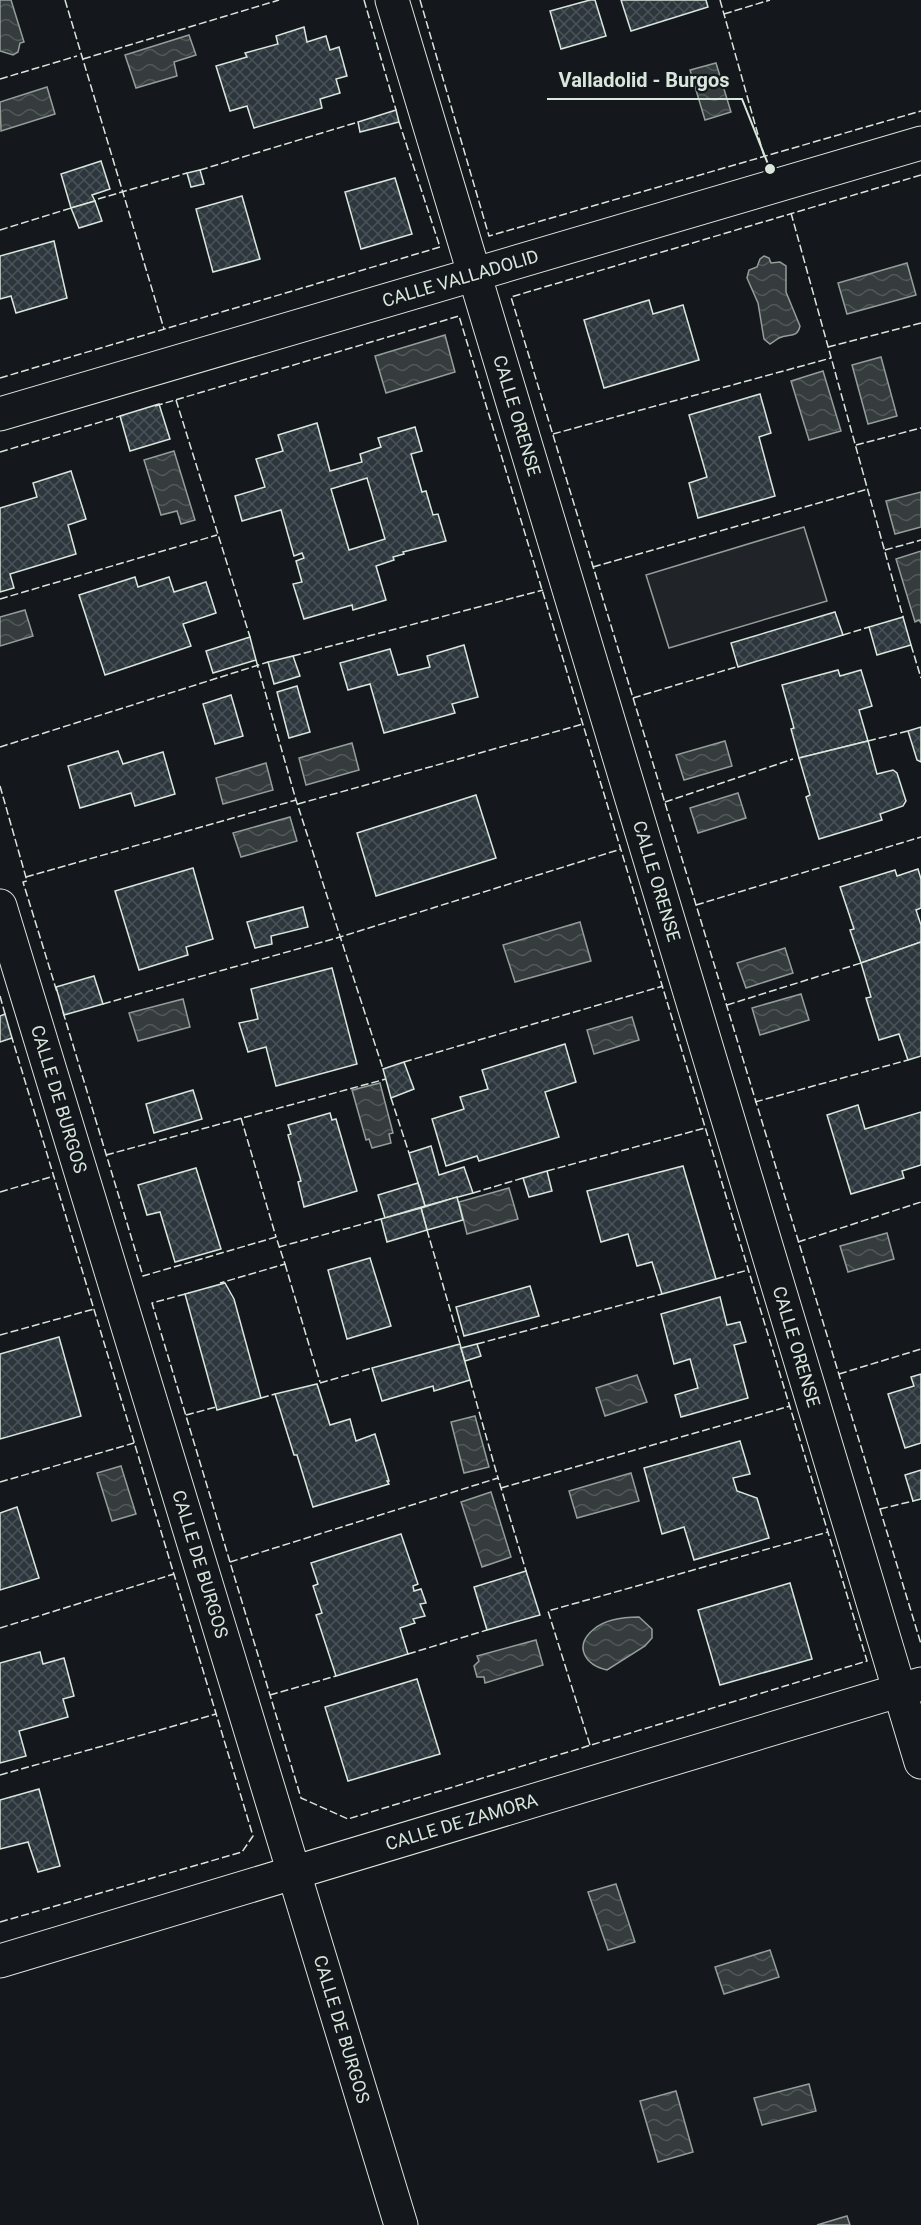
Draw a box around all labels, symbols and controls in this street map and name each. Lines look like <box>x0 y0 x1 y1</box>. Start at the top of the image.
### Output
callout: Valladolid - Burgos <box>547 61 742 99</box>
text: Valladolid - Burgos <box>559 68 729 92</box>
street label: CALLE VALLADOLID <box>380 245 541 311</box>
street label: CALLE ORENSE <box>489 353 545 478</box>
street label: CALLE ORENSE <box>629 818 685 944</box>
street label: CALLE DE BURGOS <box>27 1023 92 1176</box>
street label: CALLE ORENSE <box>769 1284 825 1409</box>
street label: CALLE DE BURGOS <box>168 1488 233 1641</box>
street label: CALLE DE ZAMORA <box>383 1789 540 1854</box>
street label: CALLE DE BURGOS <box>310 1953 374 2106</box>

